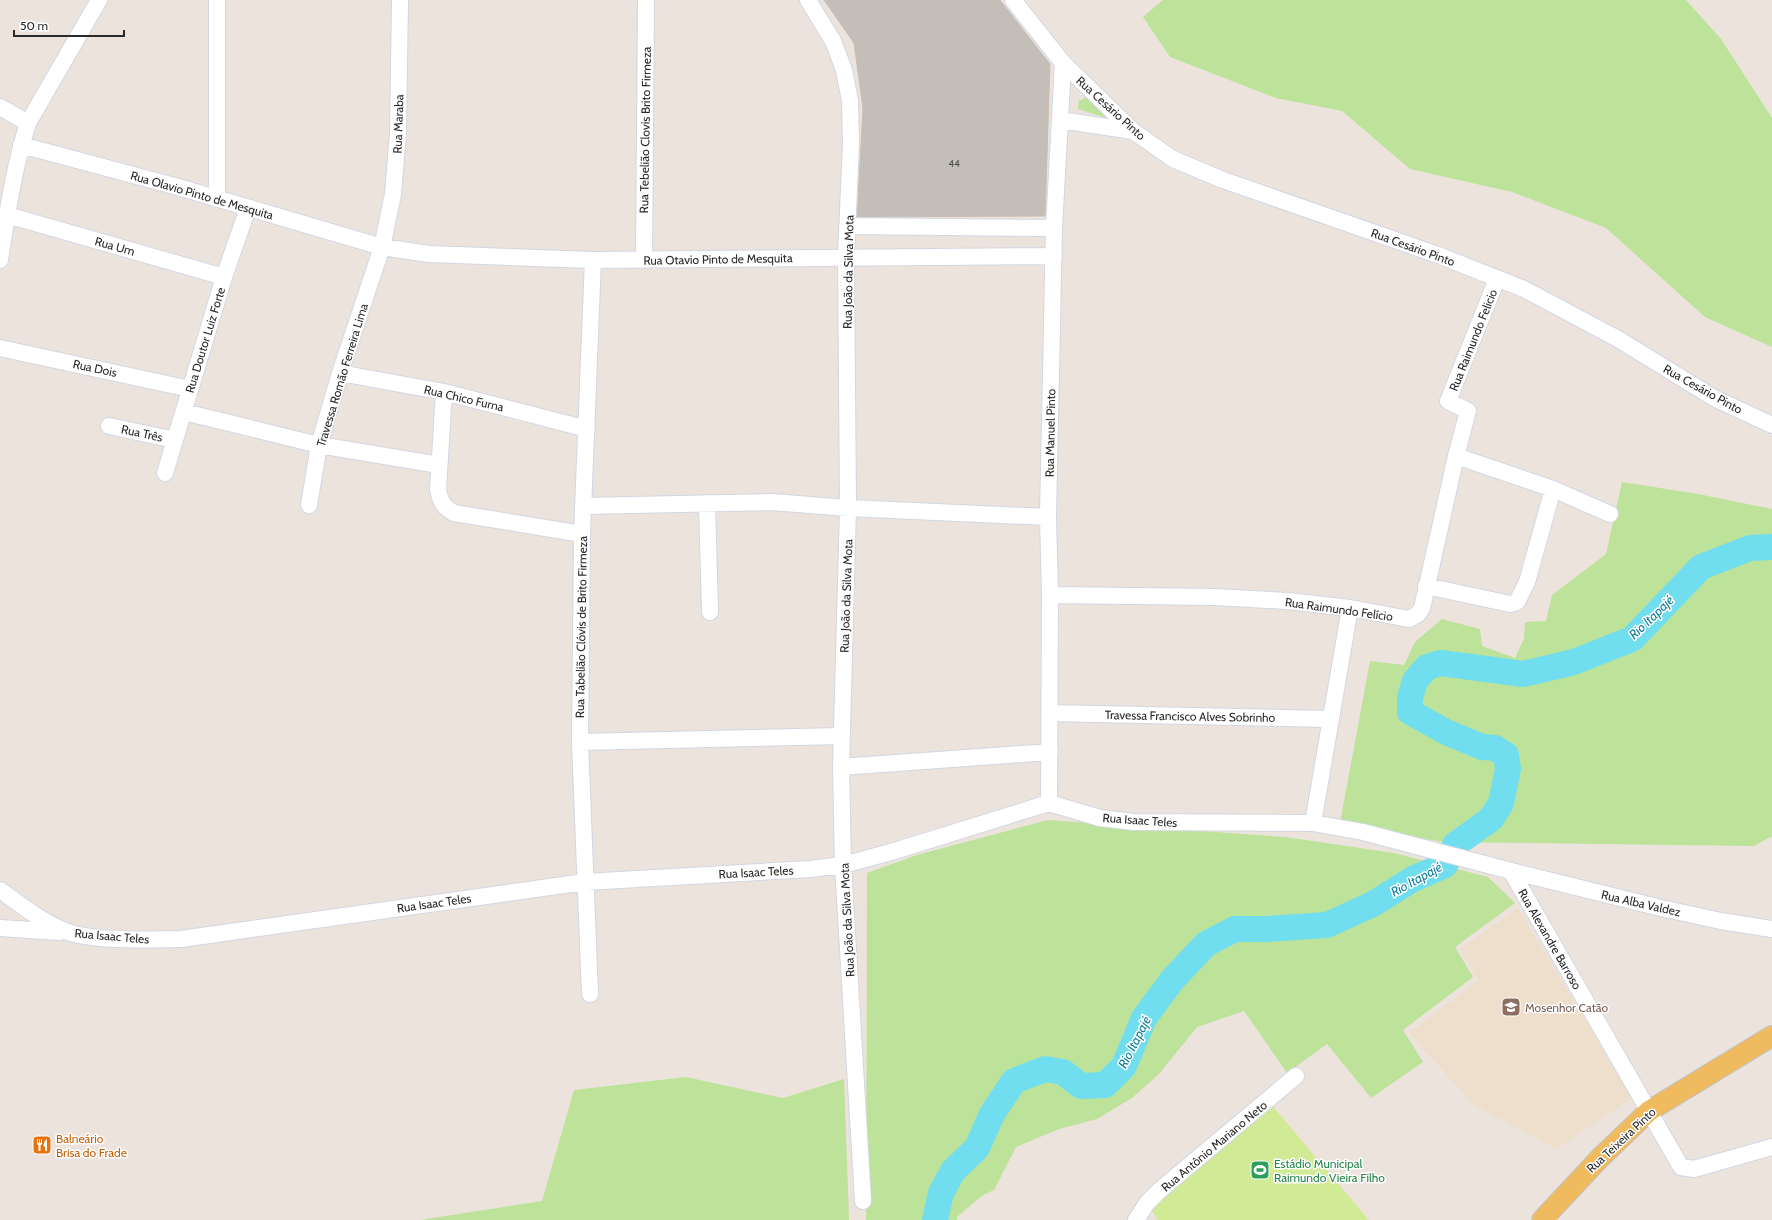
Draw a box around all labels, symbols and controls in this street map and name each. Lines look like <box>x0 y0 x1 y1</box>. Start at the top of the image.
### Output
scale bar <box>14 12 124 38</box>
text: 50 m <box>20 18 48 33</box>
street label: Rua Tebelião Clovis Brito Firmeza <box>636 46 654 214</box>
street label: Rua Cesário Pinto <box>1073 73 1149 143</box>
street label: Rua Maraba <box>389 94 407 154</box>
house number: 44 <box>948 157 960 170</box>
street label: Rua Olavio Pinto de Mesquita <box>129 167 275 223</box>
street label: Rua João da Silva Mota <box>840 215 856 329</box>
street label: Rua Cesário Pinto <box>1369 225 1457 269</box>
street label: Rua Um <box>93 233 137 259</box>
street label: Rua Otavio Pinto de Mesquita <box>643 250 793 268</box>
street label: Rua Doutor Luiz Forte <box>182 285 228 395</box>
street label: Rua Raimundo Felicio <box>1446 286 1500 393</box>
street label: Travessa Romão Ferreira Lima <box>313 301 371 449</box>
street label: Rua Dois <box>72 356 118 380</box>
street label: Rua Cesário Pinto <box>1661 361 1746 417</box>
street label: Rua Chico Furna <box>423 382 506 415</box>
street label: Rua Manuel Pinto <box>1042 388 1058 477</box>
street label: Rua Três <box>120 421 164 445</box>
street label: Rua Tabelião Clóvis de Brito Firmeza <box>572 536 590 718</box>
street label: Rua João da Silva Mota <box>837 539 855 653</box>
water label: Rio Itapajé <box>1625 592 1677 643</box>
street label: Rua Raimundo Felício <box>1284 594 1394 624</box>
street label: Travessa Francisco Alves Sobrinho <box>1105 707 1276 725</box>
street label: Rua Isaac Teles <box>1102 810 1178 830</box>
water label: Rio Itapajé <box>1388 858 1445 900</box>
street label: Rua João da Silva Mota <box>837 862 857 977</box>
street label: Rua Isaac Teles <box>718 863 794 881</box>
street label: Rua Alexandre Barroso <box>1515 886 1585 992</box>
street label: Rua Alba Valdez <box>1600 887 1682 919</box>
street label: Rua Isaac Teles <box>396 890 472 916</box>
street label: Rua Isaac Teles <box>74 925 150 947</box>
school or university icon: Mosenhor Catão <box>1500 996 1522 1018</box>
place label: Mosenhor Catão <box>1525 1000 1608 1015</box>
water label: Rio Itapajé <box>1114 1013 1155 1071</box>
street label: Rua Antônio Mariano Neto <box>1158 1097 1270 1195</box>
street label: Rua Teixeira Pinto <box>1583 1104 1659 1176</box>
place label: Balneário Brisa do Frade <box>56 1131 127 1160</box>
restaurant icon: Balneário Brisa do Frade <box>31 1134 53 1156</box>
place label: Estádio Municipal Raimundo Vieira Filho <box>1274 1156 1385 1185</box>
sports icon: Estádio Municipal Raimundo Vieira Filho <box>1249 1159 1271 1181</box>

